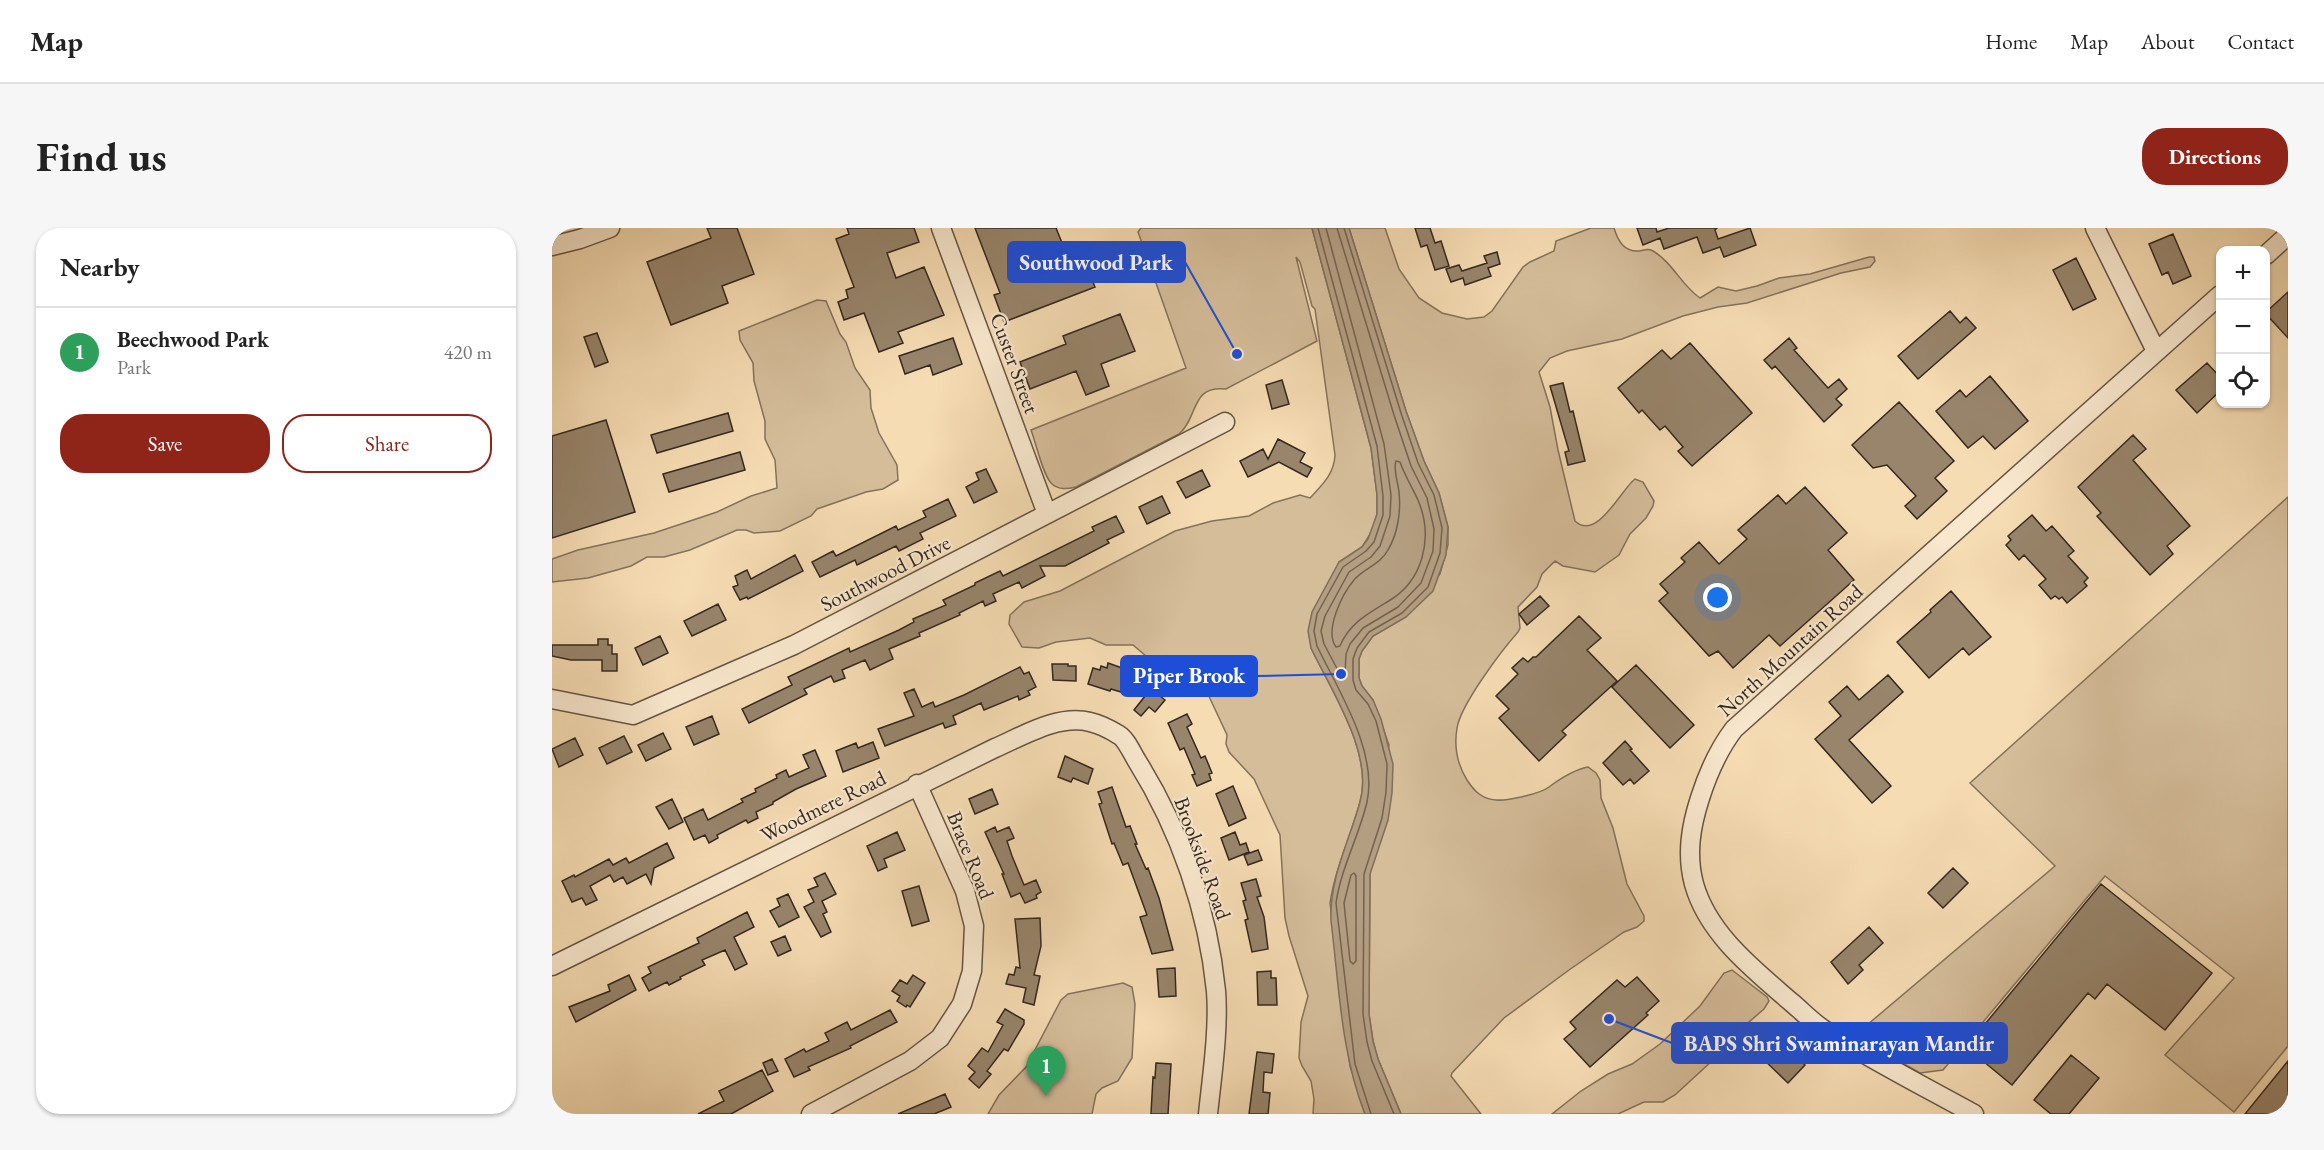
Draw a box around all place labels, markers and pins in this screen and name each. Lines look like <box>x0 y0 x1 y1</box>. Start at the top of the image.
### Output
callout: Southwood Park <box>1008 242 1185 282</box>
callout: Piper Brook <box>1121 656 1257 696</box>
callout: BAPS Shri Swaminarayan Mandir <box>1672 1023 2007 1063</box>
pin: 1 <box>1026 1046 1066 1096</box>

